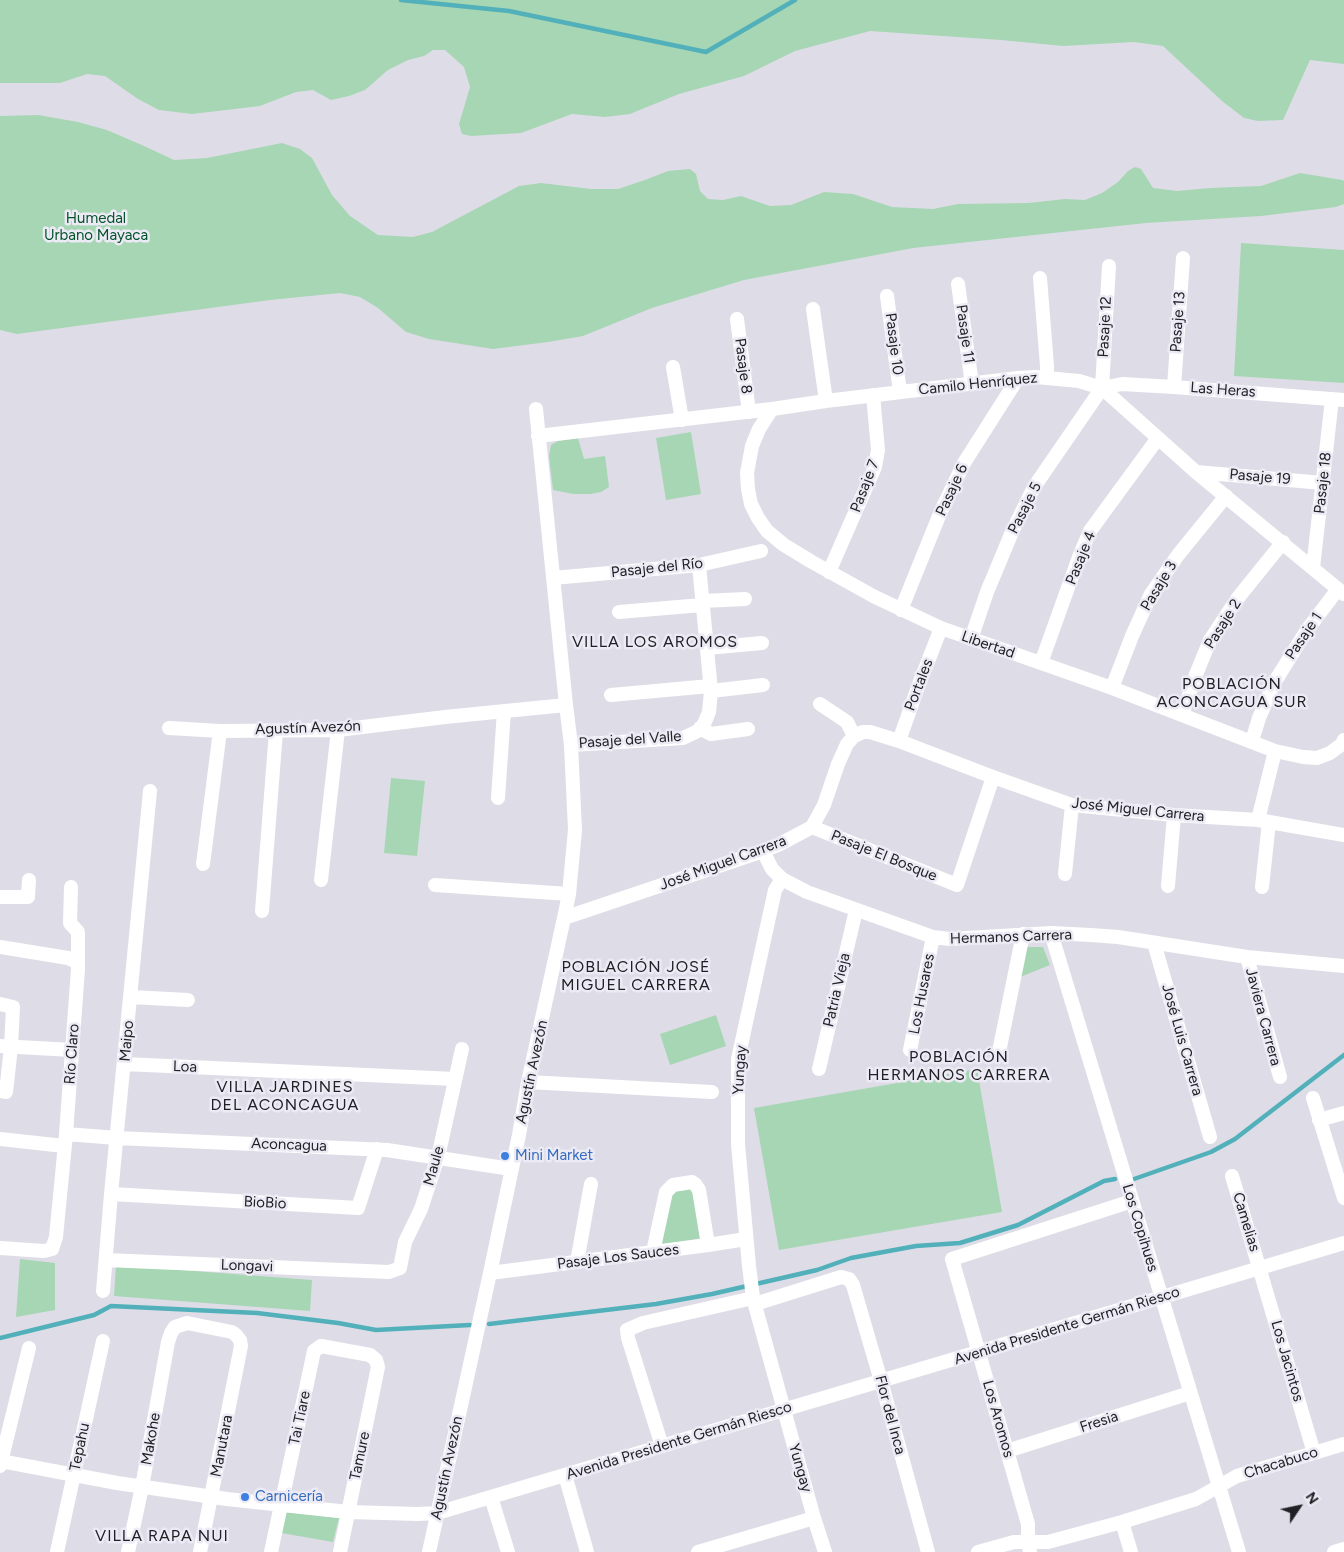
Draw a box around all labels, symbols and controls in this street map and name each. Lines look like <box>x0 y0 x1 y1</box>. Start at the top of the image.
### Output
park label: Humedal Urbano Mayaca <box>44 210 148 245</box>
street label: Pasaje 13 <box>1167 291 1189 353</box>
street label: Pasaje 12 <box>1094 296 1116 358</box>
street label: Pasaje 11 <box>952 303 978 365</box>
street label: Pasaje 10 <box>881 312 907 376</box>
street label: Pasaje 8 <box>731 337 755 395</box>
street label: Camilo Henríquez <box>918 369 1038 399</box>
street label: Las Heras <box>1190 379 1256 401</box>
street label: Pasaje 18 <box>1311 451 1335 515</box>
street label: Pasaje 7 <box>847 457 883 515</box>
street label: Pasaje 6 <box>932 461 972 519</box>
street label: Pasaje 19 <box>1229 465 1291 489</box>
street label: Pasaje 5 <box>1004 479 1046 537</box>
street label: Pasaje 4 <box>1062 529 1100 587</box>
street label: Pasaje del Río <box>610 554 704 582</box>
street label: Pasaje 3 <box>1137 558 1181 614</box>
street label: Pasaje 2 <box>1201 596 1245 652</box>
street label: Pasaje 1 <box>1282 609 1326 663</box>
street label: Libertad <box>959 627 1017 663</box>
district label: VILLA LOS AROMOS <box>570 632 740 652</box>
street label: Portales <box>901 657 937 713</box>
district label: POBLACIÓN ACONCAGUA SUR <box>1155 674 1309 712</box>
street label: Agustín Avezón <box>255 717 361 739</box>
street label: Pasaje del Valle <box>578 727 682 753</box>
street label: José Miguel Carrera <box>1071 794 1205 826</box>
street label: Pasaje El Bosque <box>828 827 940 885</box>
street label: José Miguel Carrera <box>657 832 789 894</box>
street label: Hermanos Carrera <box>950 926 1072 948</box>
street label: Patria Vieja <box>820 951 854 1029</box>
street label: Los Husares <box>905 952 939 1036</box>
district label: POBLACIÓN JOSÉ MIGUEL CARRERA <box>559 957 713 995</box>
street label: Javiera Carrera <box>1241 966 1285 1068</box>
street label: José Luis Carrera <box>1157 982 1207 1098</box>
street label: Agustín Avezón <box>512 1018 552 1126</box>
street label: Maipo <box>116 1020 138 1062</box>
street label: Río Claro <box>61 1023 83 1085</box>
street label: Yungay <box>729 1045 751 1095</box>
district label: POBLACIÓN HERMANOS CARRERA <box>865 1047 1053 1085</box>
street label: Loa <box>173 1058 197 1076</box>
district label: VILLA JARDINES DEL ACONCAGUA <box>209 1077 361 1115</box>
street label: Aconcagua <box>251 1135 327 1155</box>
street label: Maule <box>420 1144 448 1188</box>
place label: Mini Market <box>515 1147 593 1165</box>
marker: Mini Market <box>499 1150 511 1162</box>
street label: Los Copihues <box>1118 1182 1162 1274</box>
street label: Camelias <box>1228 1190 1264 1254</box>
street label: BioBio <box>243 1193 287 1213</box>
street label: Pasaje Los Sauces <box>556 1241 680 1273</box>
street label: Longavi <box>220 1256 274 1276</box>
street label: Avenida Presidente Germán Riesco <box>952 1283 1182 1369</box>
street label: Los Jacintos <box>1267 1318 1307 1404</box>
street label: Flor del Inca <box>871 1373 909 1457</box>
street label: Los Aromos <box>978 1378 1018 1460</box>
street label: Tai Tiare <box>285 1389 315 1447</box>
street label: Avenida Presidente Germán Riesco <box>564 1398 794 1484</box>
street label: Fresia <box>1077 1407 1121 1437</box>
street label: Makohe <box>138 1411 164 1467</box>
street label: Manutara <box>207 1413 237 1479</box>
street label: Agustín Avezón <box>427 1414 467 1522</box>
street label: Tepahu <box>66 1421 94 1473</box>
street label: Tamure <box>346 1430 374 1482</box>
street label: Yungay <box>785 1442 815 1494</box>
street label: Chacabuco <box>1242 1443 1320 1483</box>
north arrow <box>1274 1482 1324 1532</box>
place label: Carnicería <box>255 1488 323 1506</box>
text: N <box>1302 1489 1322 1508</box>
marker: Carnicería <box>239 1491 251 1503</box>
district label: VILLA RAPA NUI <box>93 1526 231 1546</box>

